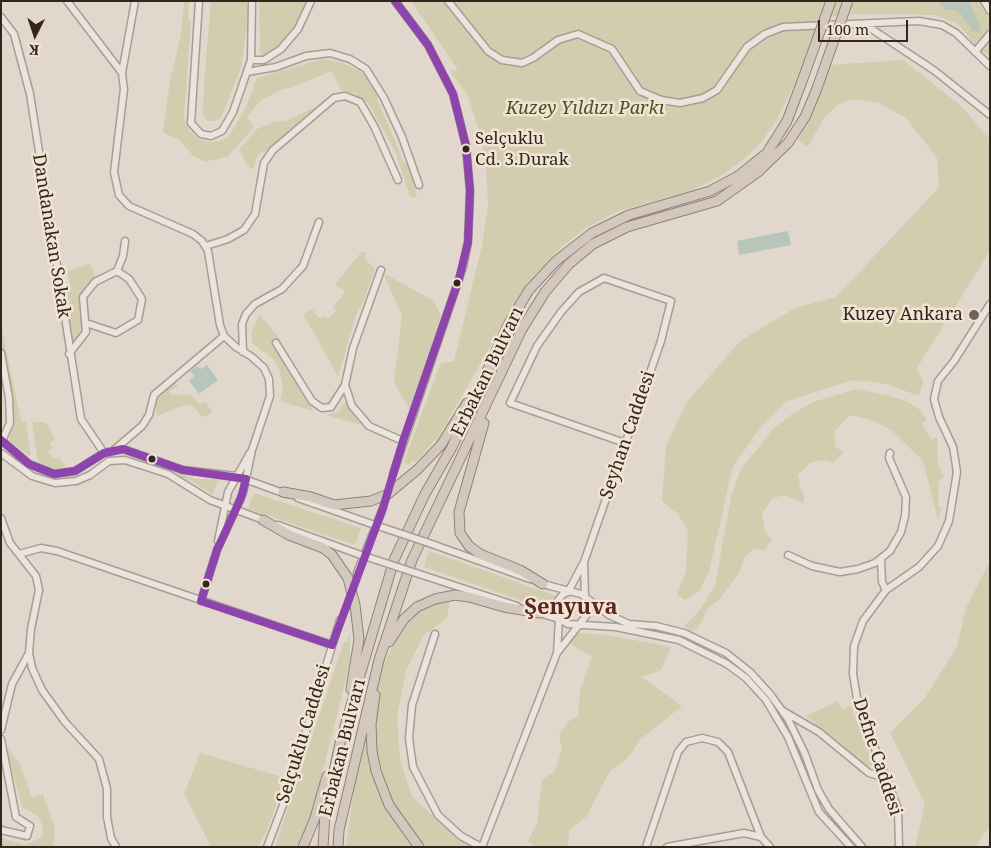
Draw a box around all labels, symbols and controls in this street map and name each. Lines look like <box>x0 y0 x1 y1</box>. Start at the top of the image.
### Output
north arrow <box>10 10 60 60</box>
scale bar <box>821 10 911 42</box>
text: 100 m <box>826 19 869 39</box>
text: K <box>28 41 40 60</box>
park label: Kuzey Yıldızı Parkı <box>506 98 664 120</box>
place label: Selçuklu Cd. 3.Durak <box>475 129 569 169</box>
marker: Selçuklu Cd. 3.Durak <box>461 144 471 154</box>
street label: Dandanakan Sokak <box>27 152 75 320</box>
unlabelled marker <box>452 278 462 288</box>
street label: Erbakan Bulvarı <box>447 304 529 440</box>
place label: Kuzey Ankara <box>842 304 963 326</box>
marker: Kuzey Ankara <box>967 308 981 322</box>
street label: Seyhan Caddesi <box>596 368 660 502</box>
unlabelled marker <box>147 454 157 464</box>
unlabelled marker <box>201 579 211 589</box>
district label: Şenyuva <box>524 595 618 621</box>
street label: Selçuklu Caddesi <box>273 662 335 806</box>
street label: Erbakan Bulvarı <box>315 677 371 819</box>
street label: Defne Caddesi <box>848 696 906 818</box>

